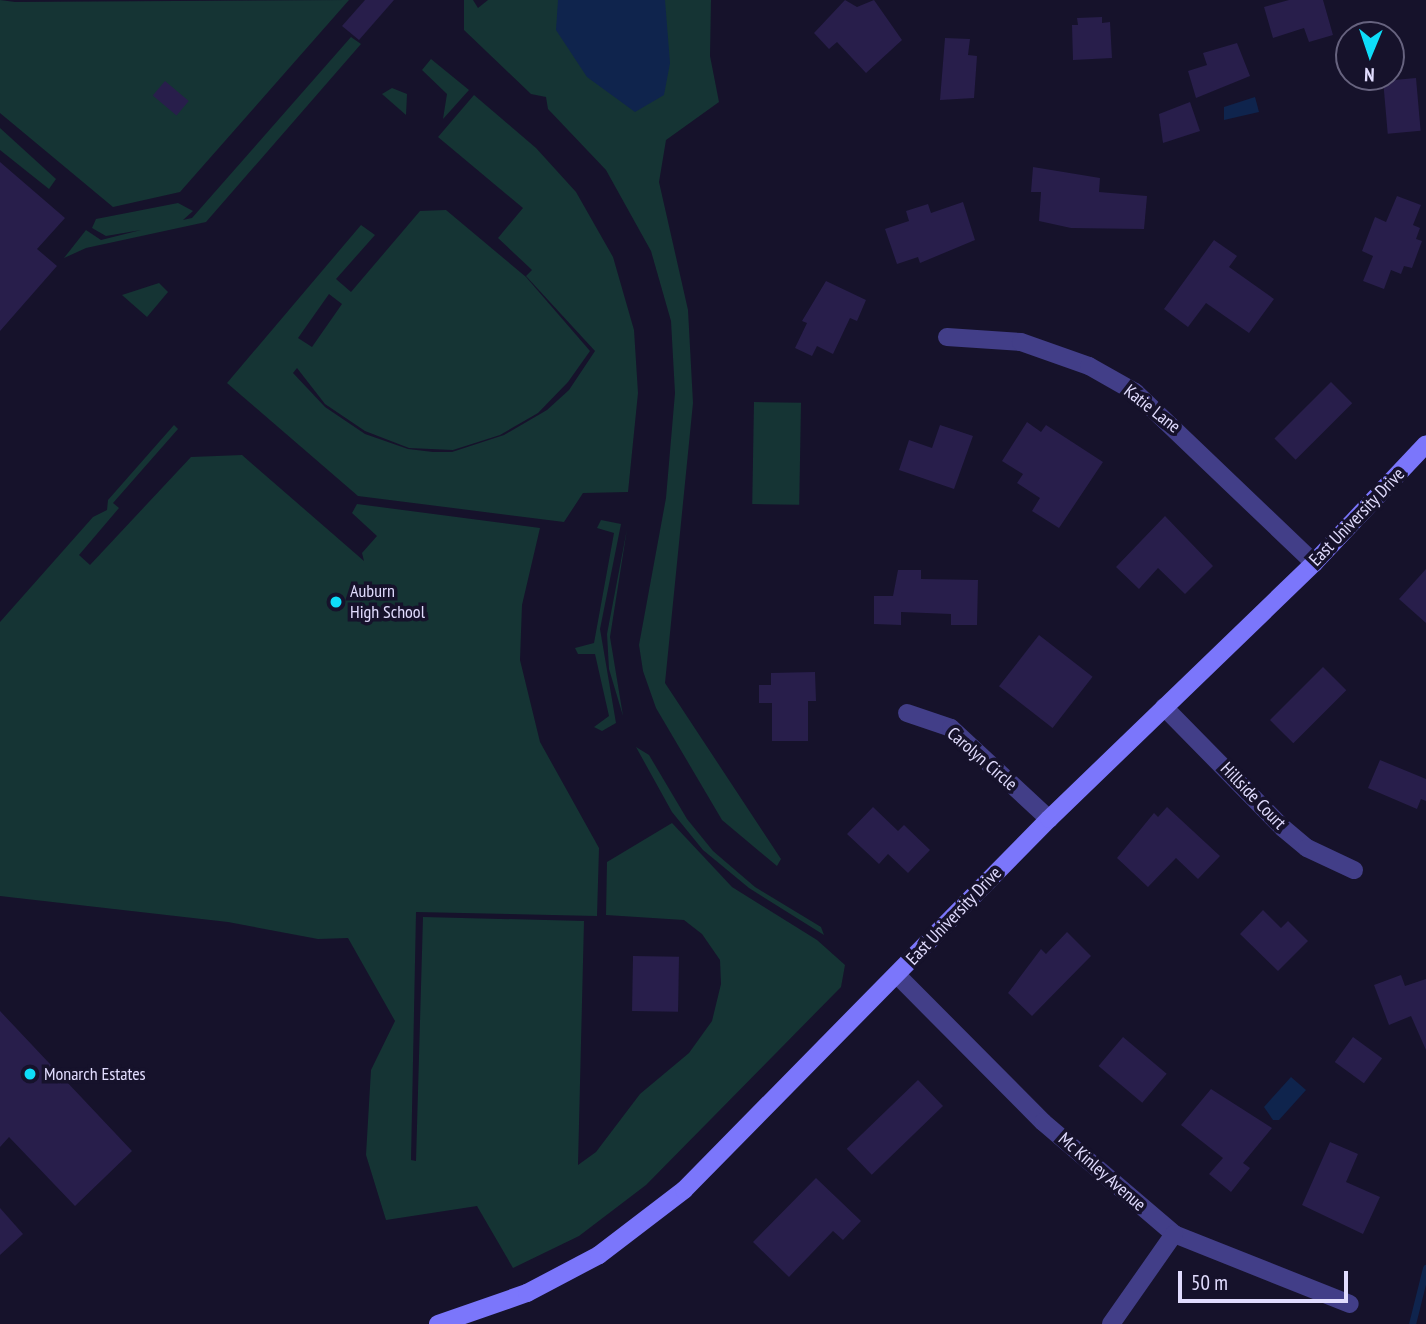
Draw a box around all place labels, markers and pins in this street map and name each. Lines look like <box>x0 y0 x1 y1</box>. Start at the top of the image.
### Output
place label: Auburn High School <box>350 581 425 624</box>
marker: Auburn High School <box>328 594 344 610</box>
place label: Monarch Estates <box>44 1063 146 1085</box>
marker: Monarch Estates <box>22 1066 38 1082</box>

